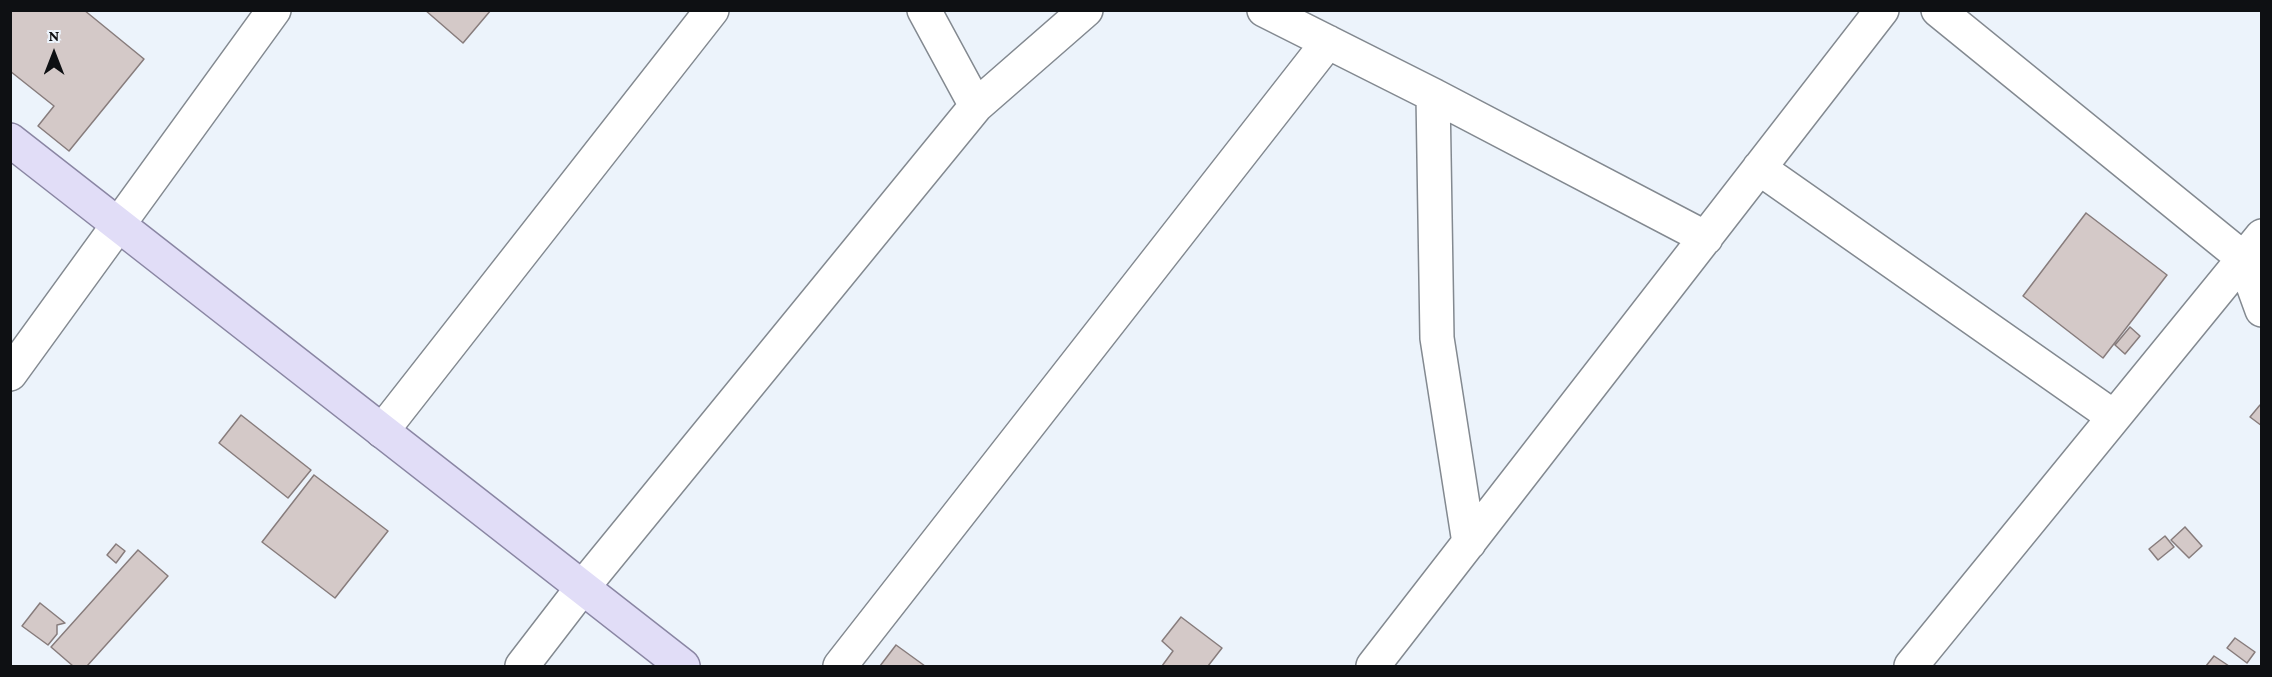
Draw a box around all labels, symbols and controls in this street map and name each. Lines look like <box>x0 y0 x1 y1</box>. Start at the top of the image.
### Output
north arrow <box>24 24 84 84</box>
text: N <box>49 27 59 44</box>

